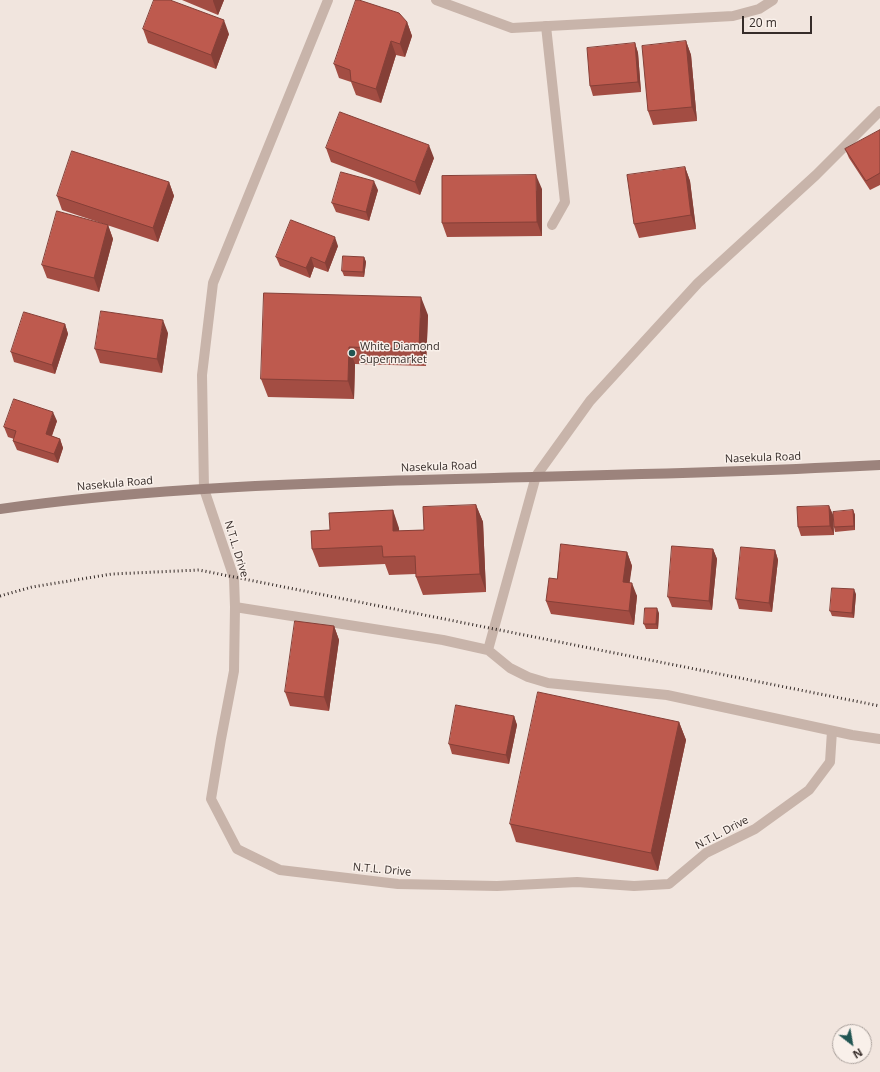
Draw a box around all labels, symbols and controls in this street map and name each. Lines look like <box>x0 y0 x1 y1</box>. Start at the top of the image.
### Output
scale bar <box>744 8 814 34</box>
text: 20 m <box>749 14 777 31</box>
place label: White Diamond Supermarket <box>360 340 440 366</box>
marker: White Diamond Supermarket <box>347 348 357 358</box>
street label: Nasekula Road <box>725 450 801 466</box>
street label: Nasekula Road <box>401 459 477 475</box>
street label: Nasekula Road <box>76 474 154 494</box>
street label: N.T.L. Drive <box>221 519 251 579</box>
street label: N.T.L. Drive <box>693 813 751 853</box>
street label: N.T.L. Drive <box>352 861 412 879</box>
north arrow <box>832 1024 872 1064</box>
text: N <box>850 1045 866 1063</box>

